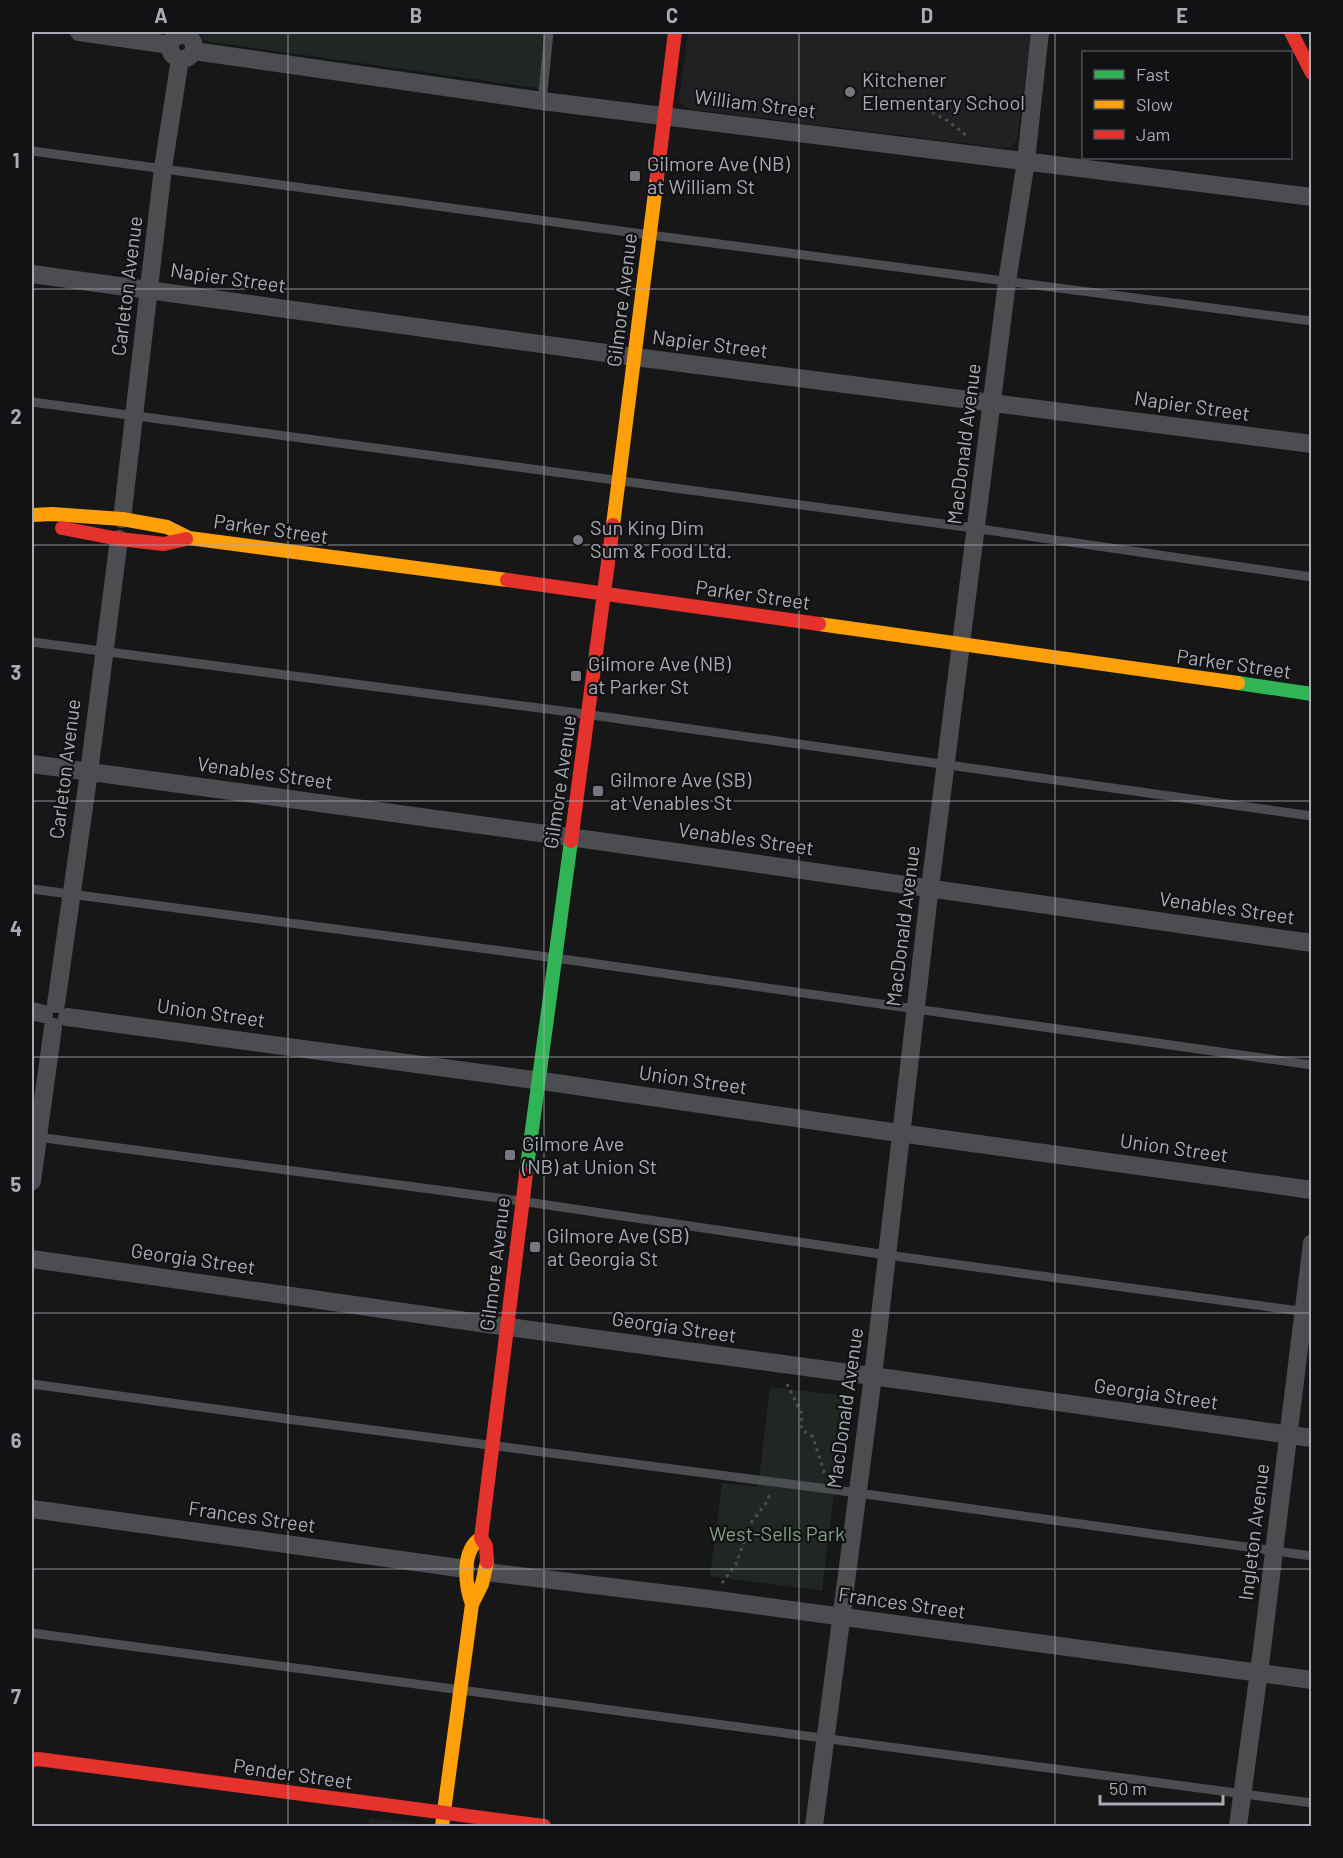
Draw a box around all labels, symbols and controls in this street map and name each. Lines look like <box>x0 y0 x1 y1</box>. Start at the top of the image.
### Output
text: A <box>154 3 168 27</box>
text: B <box>410 3 422 27</box>
text: C <box>666 3 678 27</box>
text: D <box>921 3 933 27</box>
text: E <box>1176 3 1188 27</box>
legend <box>1082 51 1292 159</box>
text: Fast <box>1136 63 1170 85</box>
place label: Kitchener Elementary School <box>862 67 1025 114</box>
street label: William Street <box>693 84 817 122</box>
marker: Kitchener Elementary School <box>843 85 857 99</box>
text: Slow <box>1136 93 1173 115</box>
text: Jam <box>1136 123 1170 145</box>
text: 1 <box>12 148 20 172</box>
place label: Gilmore Ave (NB) at William St <box>647 151 790 198</box>
marker: Gilmore Ave (NB) at William St <box>628 169 642 183</box>
street label: Carleton Avenue <box>106 215 147 357</box>
street label: Gilmore Avenue <box>601 232 641 368</box>
street label: Napier Street <box>169 257 287 297</box>
street label: Napier Street <box>651 324 769 362</box>
street label: MacDonald Avenue <box>941 362 985 526</box>
street label: Napier Street <box>1133 385 1251 425</box>
text: 2 <box>10 404 22 428</box>
street label: Parker Street <box>212 508 330 548</box>
place label: Sun King Dim Sum & Food Ltd. <box>590 515 732 562</box>
marker: Sun King Dim Sum & Food Ltd. <box>571 533 585 547</box>
street label: Parker Street <box>694 574 812 614</box>
street label: Parker Street <box>1175 643 1293 683</box>
place label: Gilmore Ave (NB) at Parker St <box>588 651 731 698</box>
text: 3 <box>11 660 21 684</box>
marker: Gilmore Ave (NB) at Parker St <box>569 669 583 683</box>
street label: Carleton Avenue <box>44 698 85 840</box>
street label: Gilmore Avenue <box>538 714 580 850</box>
street label: Venables Street <box>196 751 334 793</box>
place label: Gilmore Ave (SB) at Venables St <box>610 767 752 814</box>
marker: Gilmore Ave (SB) at Venables St <box>591 784 605 798</box>
street label: Venables Street <box>677 817 815 859</box>
street label: MacDonald Avenue <box>880 844 924 1008</box>
street label: Venables Street <box>1158 886 1296 928</box>
text: 4 <box>10 916 22 940</box>
street label: Union Street <box>155 993 267 1031</box>
street label: Union Street <box>637 1060 749 1098</box>
street label: Union Street <box>1118 1128 1230 1166</box>
place label: Gilmore Ave (NB) at Union St <box>521 1131 657 1178</box>
marker: Gilmore Ave (NB) at Union St <box>503 1148 517 1162</box>
text: 5 <box>11 1172 22 1196</box>
street label: Gilmore Avenue <box>474 1196 514 1332</box>
place label: Gilmore Ave (SB) at Georgia St <box>547 1223 689 1270</box>
street label: Georgia Street <box>129 1237 257 1279</box>
marker: Gilmore Ave (SB) at Georgia St <box>528 1240 542 1254</box>
street label: Georgia Street <box>610 1305 738 1347</box>
street label: MacDonald Avenue <box>821 1326 867 1490</box>
street label: Georgia Street <box>1092 1372 1220 1414</box>
text: 6 <box>11 1428 22 1452</box>
street label: Ingleton Avenue <box>1233 1462 1273 1602</box>
street label: Frances Street <box>187 1495 317 1537</box>
park label: West-Sells Park <box>709 1521 845 1545</box>
street label: Frances Street <box>837 1581 967 1623</box>
text: 7 <box>11 1684 21 1708</box>
street label: Pender Street <box>232 1753 354 1793</box>
scale bar <box>1100 1768 1223 1806</box>
text: 50 m <box>1109 1777 1147 1799</box>

